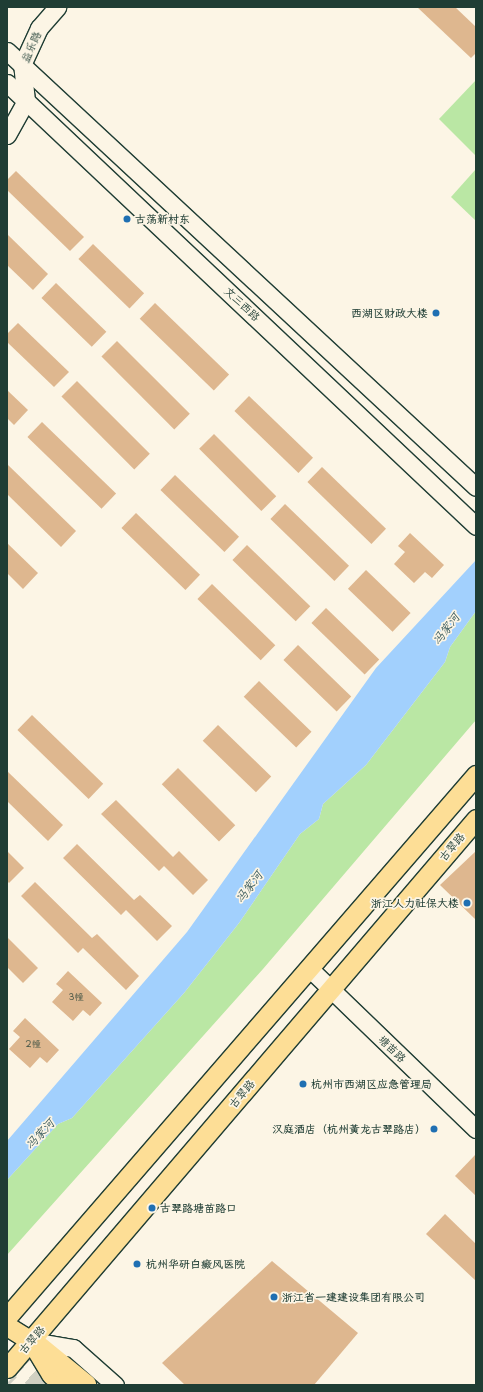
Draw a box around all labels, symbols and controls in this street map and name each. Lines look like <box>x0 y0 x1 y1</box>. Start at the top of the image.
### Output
street label: 益乐路 <box>18 29 44 65</box>
place label: 古荡新村东 <box>135 212 190 226</box>
marker: 古荡新村东 <box>122 214 132 224</box>
street label: 文三西路 <box>221 284 263 324</box>
place label: 西湖区财政大楼 <box>351 306 428 320</box>
marker: 西湖区财政大楼 <box>431 308 441 318</box>
water label: 冯家河 <box>429 610 463 648</box>
street label: 古翠路 <box>436 830 468 864</box>
water label: 冯家河 <box>232 868 266 906</box>
place label: 浙江人力社保大楼 <box>371 896 459 910</box>
marker: 浙江人力社保大楼 <box>462 898 472 908</box>
house number: 3幢 <box>69 991 83 1001</box>
street label: 塘苗路 <box>376 1033 408 1065</box>
house number: 2幢 <box>25 1038 41 1048</box>
street label: 古翠路 <box>226 1077 258 1111</box>
place label: 杭州市西湖区应急管理局 <box>311 1077 432 1091</box>
marker: 杭州市西湖区应急管理局 <box>298 1079 308 1089</box>
water label: 冯家河 <box>22 1116 58 1152</box>
place label: 汉庭酒店（杭州黄龙古翠路店） <box>272 1122 426 1136</box>
marker: 汉庭酒店（杭州黄龙古翠路店） <box>429 1124 439 1134</box>
place label: 古翠路塘苗路口 <box>160 1201 237 1215</box>
marker: 古翠路塘苗路口 <box>147 1203 157 1213</box>
place label: 杭州华研白癜风医院 <box>146 1257 245 1271</box>
marker: 杭州华研白癜风医院 <box>131 1258 143 1270</box>
place label: 浙江省一建建设集团有限公司 <box>282 1290 425 1304</box>
marker: 浙江省一建建设集团有限公司 <box>269 1292 279 1302</box>
street label: 古翠路 <box>16 1323 48 1357</box>

